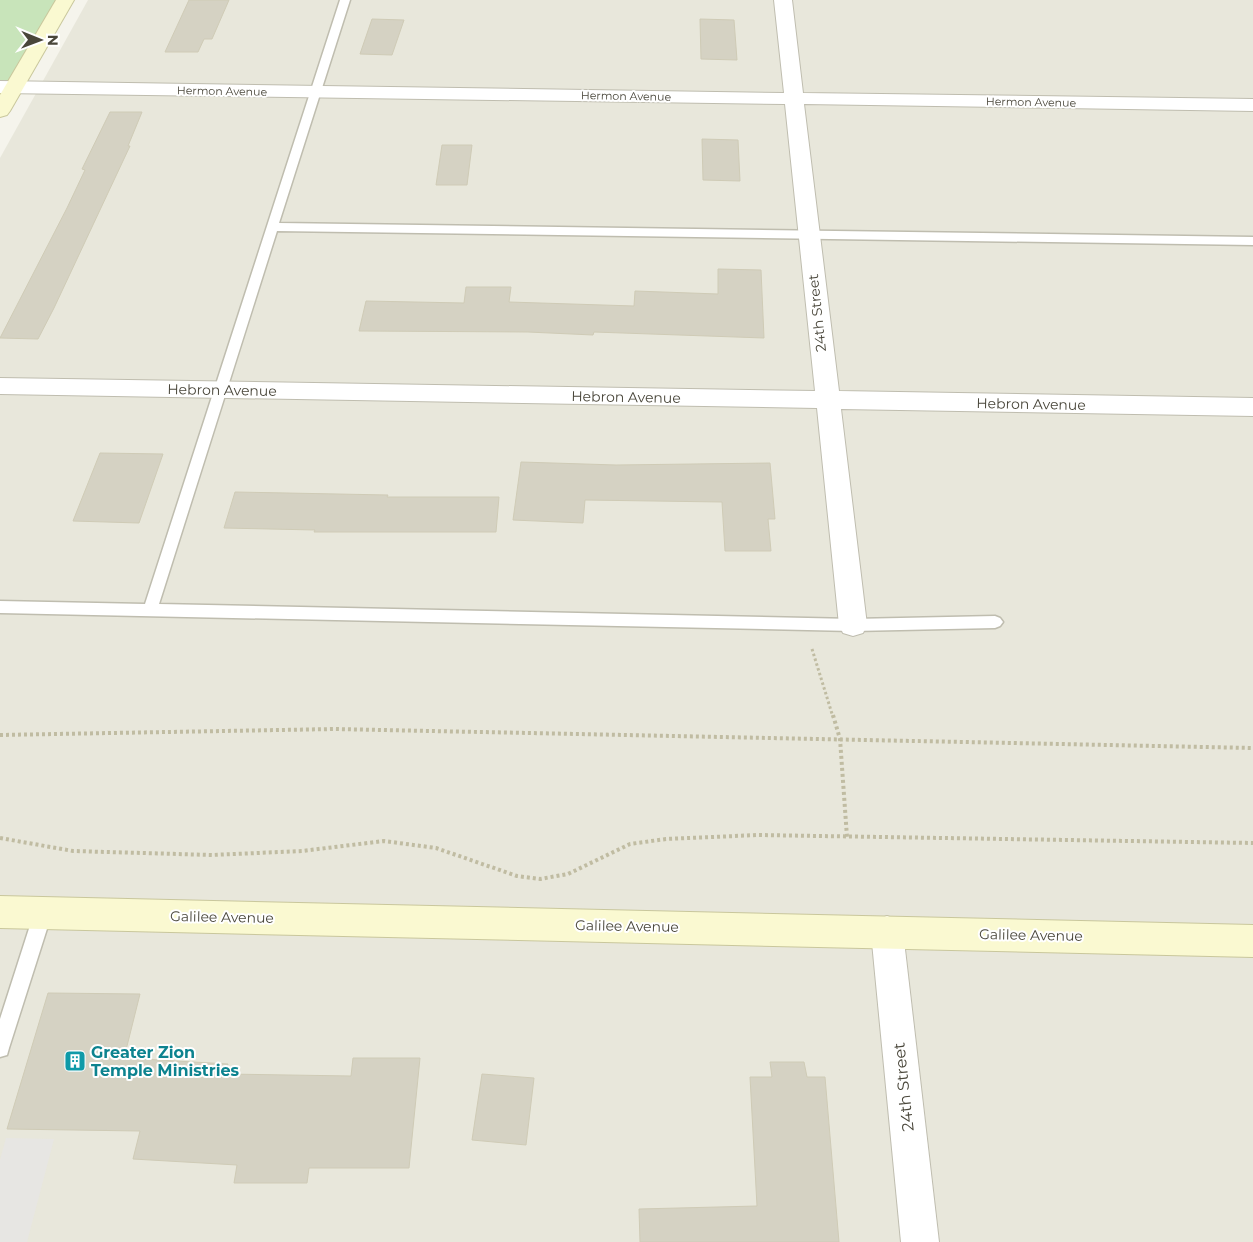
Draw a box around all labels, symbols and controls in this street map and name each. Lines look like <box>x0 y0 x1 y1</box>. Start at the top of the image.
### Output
north arrow <box>15 15 65 65</box>
text: N <box>44 34 62 46</box>
street label: Hermon Avenue <box>177 83 268 99</box>
street label: Hermon Avenue <box>581 88 672 104</box>
street label: Hermon Avenue <box>986 94 1077 110</box>
street label: 24th Street <box>804 273 830 353</box>
street label: Hebron Avenue <box>167 380 277 400</box>
street label: Hebron Avenue <box>571 387 681 407</box>
street label: Hebron Avenue <box>976 394 1086 414</box>
street label: Galilee Avenue <box>170 907 274 927</box>
street label: Galilee Avenue <box>575 916 679 936</box>
street label: Galilee Avenue <box>979 925 1083 945</box>
street label: 24th Street <box>889 1041 918 1132</box>
place label: Greater Zion Temple Ministries <box>91 1043 240 1080</box>
building icon: Greater Zion Temple Ministries <box>63 1049 87 1073</box>

